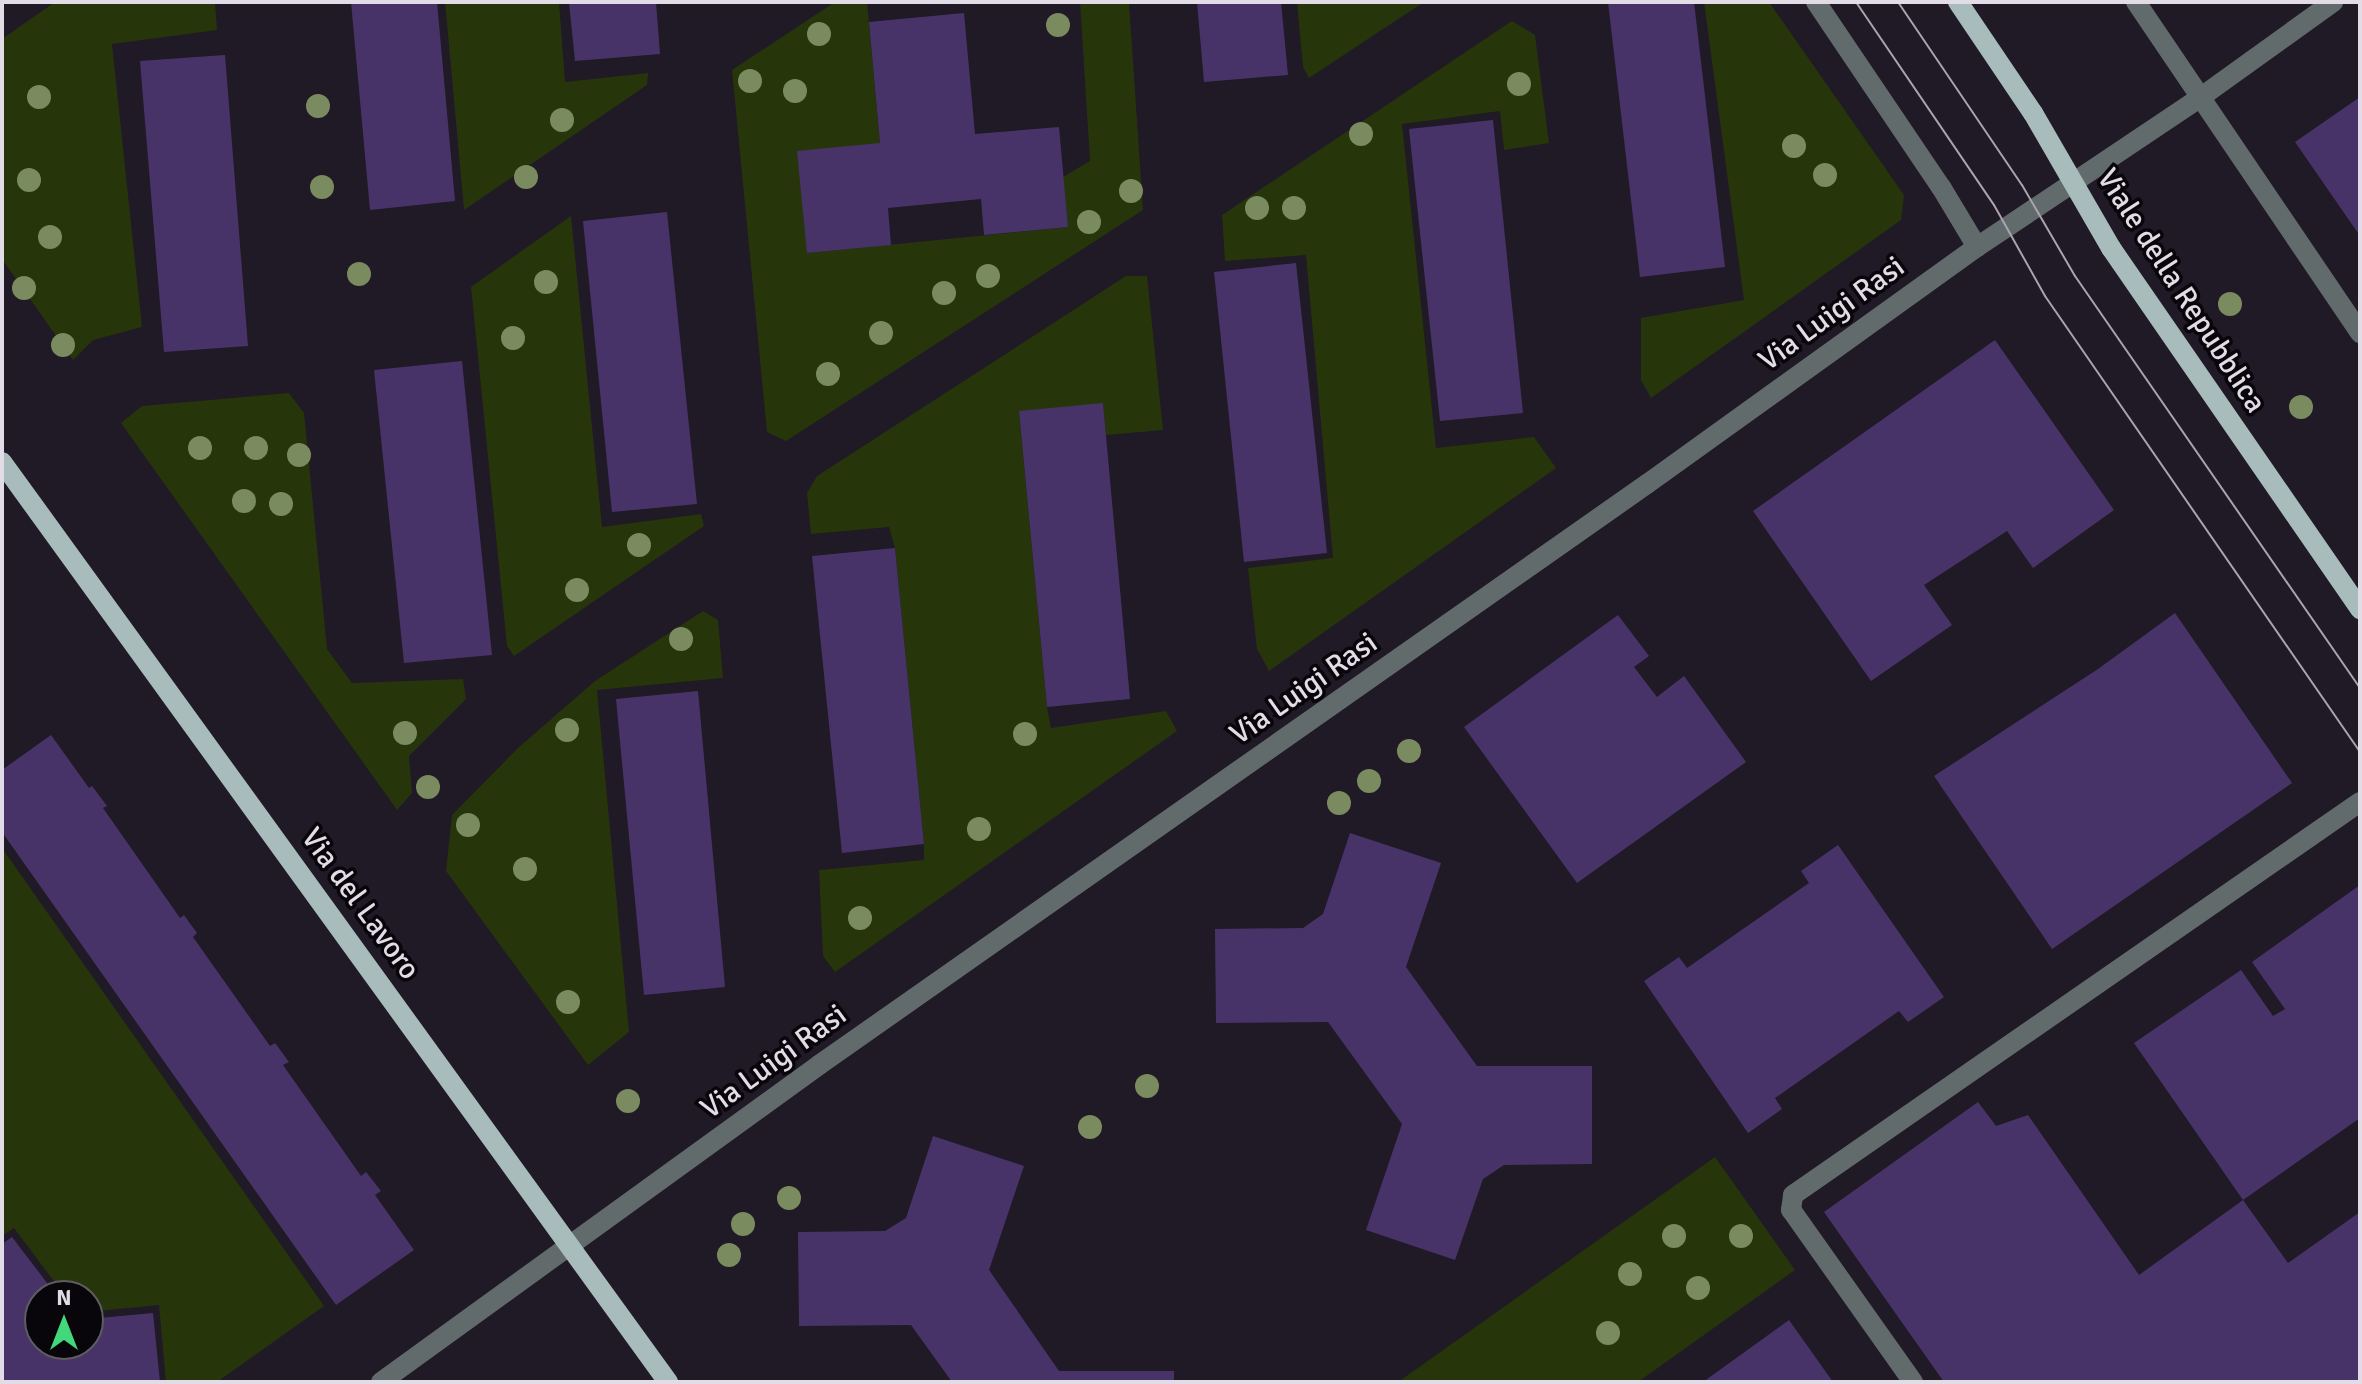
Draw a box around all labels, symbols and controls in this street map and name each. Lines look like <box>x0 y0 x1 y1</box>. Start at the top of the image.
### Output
street label: Viale della Repubblica <box>2089 162 2273 420</box>
street label: Via Luigi Rasi <box>1752 249 1912 379</box>
street label: Via Luigi Rasi <box>1224 625 1384 753</box>
street label: Via del Lavoro <box>293 821 427 987</box>
street label: Via Luigi Rasi <box>694 997 854 1127</box>
north arrow <box>24 1280 104 1360</box>
text: N <box>56 1284 72 1311</box>

